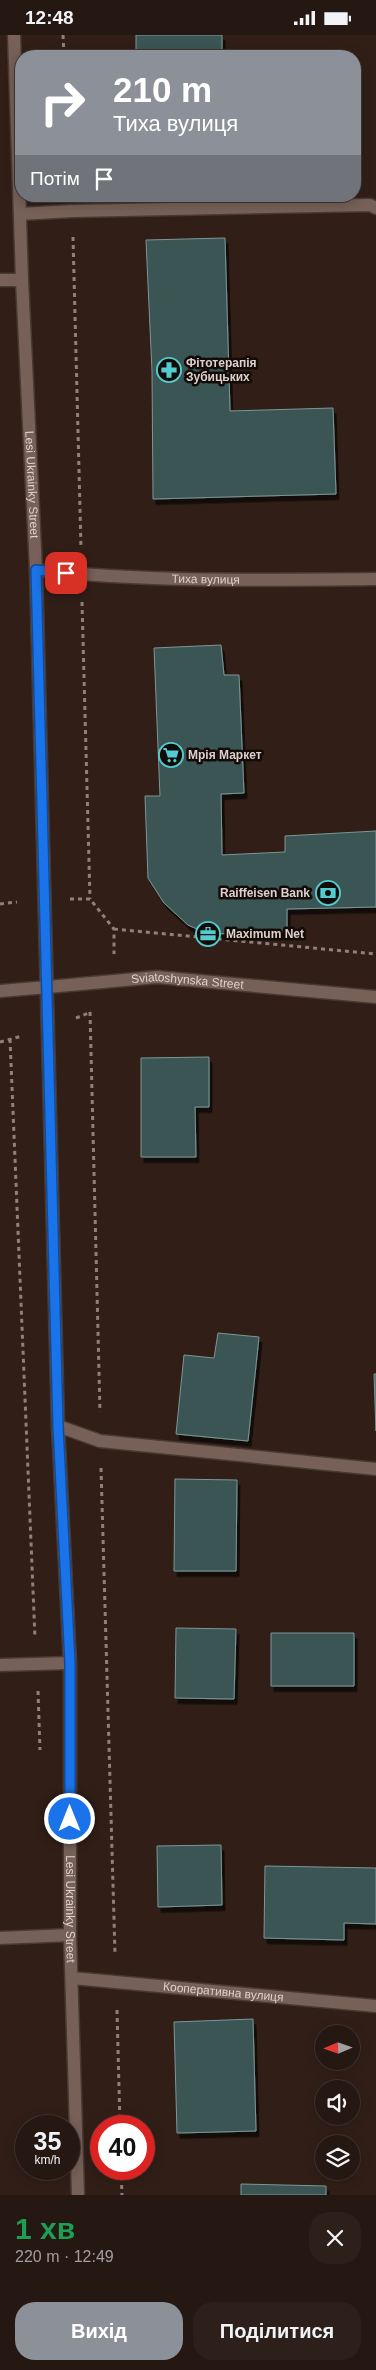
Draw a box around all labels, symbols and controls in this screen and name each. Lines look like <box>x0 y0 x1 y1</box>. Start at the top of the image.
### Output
text: 12:48 <box>25 7 74 28</box>
icon: right <box>30 70 95 135</box>
text: 210 m <box>113 70 212 109</box>
text: Тиха вулиця <box>113 111 238 136</box>
icon: arrive <box>90 165 118 193</box>
text: Потім <box>30 168 80 189</box>
place label: Фітотерапія Зубицьких <box>186 356 256 384</box>
pharmacy icon: Фітотерапія Зубицьких <box>156 357 182 383</box>
street label: Lesi Ukrainky Street <box>22 431 41 539</box>
pin <box>45 552 87 594</box>
icon: arrive <box>52 559 80 587</box>
street label: Тиха вулиця <box>171 572 240 587</box>
supermarket icon: Мрія Маркет <box>158 742 184 768</box>
place label: Мрія Маркет <box>188 748 262 762</box>
bank icon: Raiffeisen Bank <box>315 880 341 906</box>
place label: Raiffeisen Bank <box>220 886 310 900</box>
office icon: Maximum Net <box>195 921 221 947</box>
place label: Maximum Net <box>226 927 304 941</box>
street label: Sviatoshynska Street <box>131 970 245 992</box>
position arrow <box>43 1792 95 1844</box>
street label: Lesi Ukrainky Street <box>63 1855 78 1964</box>
street label: Кооперативна вулиця <box>163 1979 284 2004</box>
north arrow <box>315 2025 360 2070</box>
map controls <box>315 2025 360 2180</box>
button: sound <box>315 2080 360 2125</box>
speed limit sign: 40 <box>90 2115 155 2180</box>
text: 35 <box>34 2127 61 2155</box>
button: layers <box>315 2135 360 2180</box>
text: km/h <box>34 2153 61 2167</box>
text: 1 хв <box>15 2212 75 2245</box>
button: close <box>309 2212 361 2264</box>
text: 220 m · 12:49 <box>15 2248 114 2265</box>
button: Вихід <box>15 2302 183 2360</box>
button: Поділитися <box>193 2302 361 2360</box>

